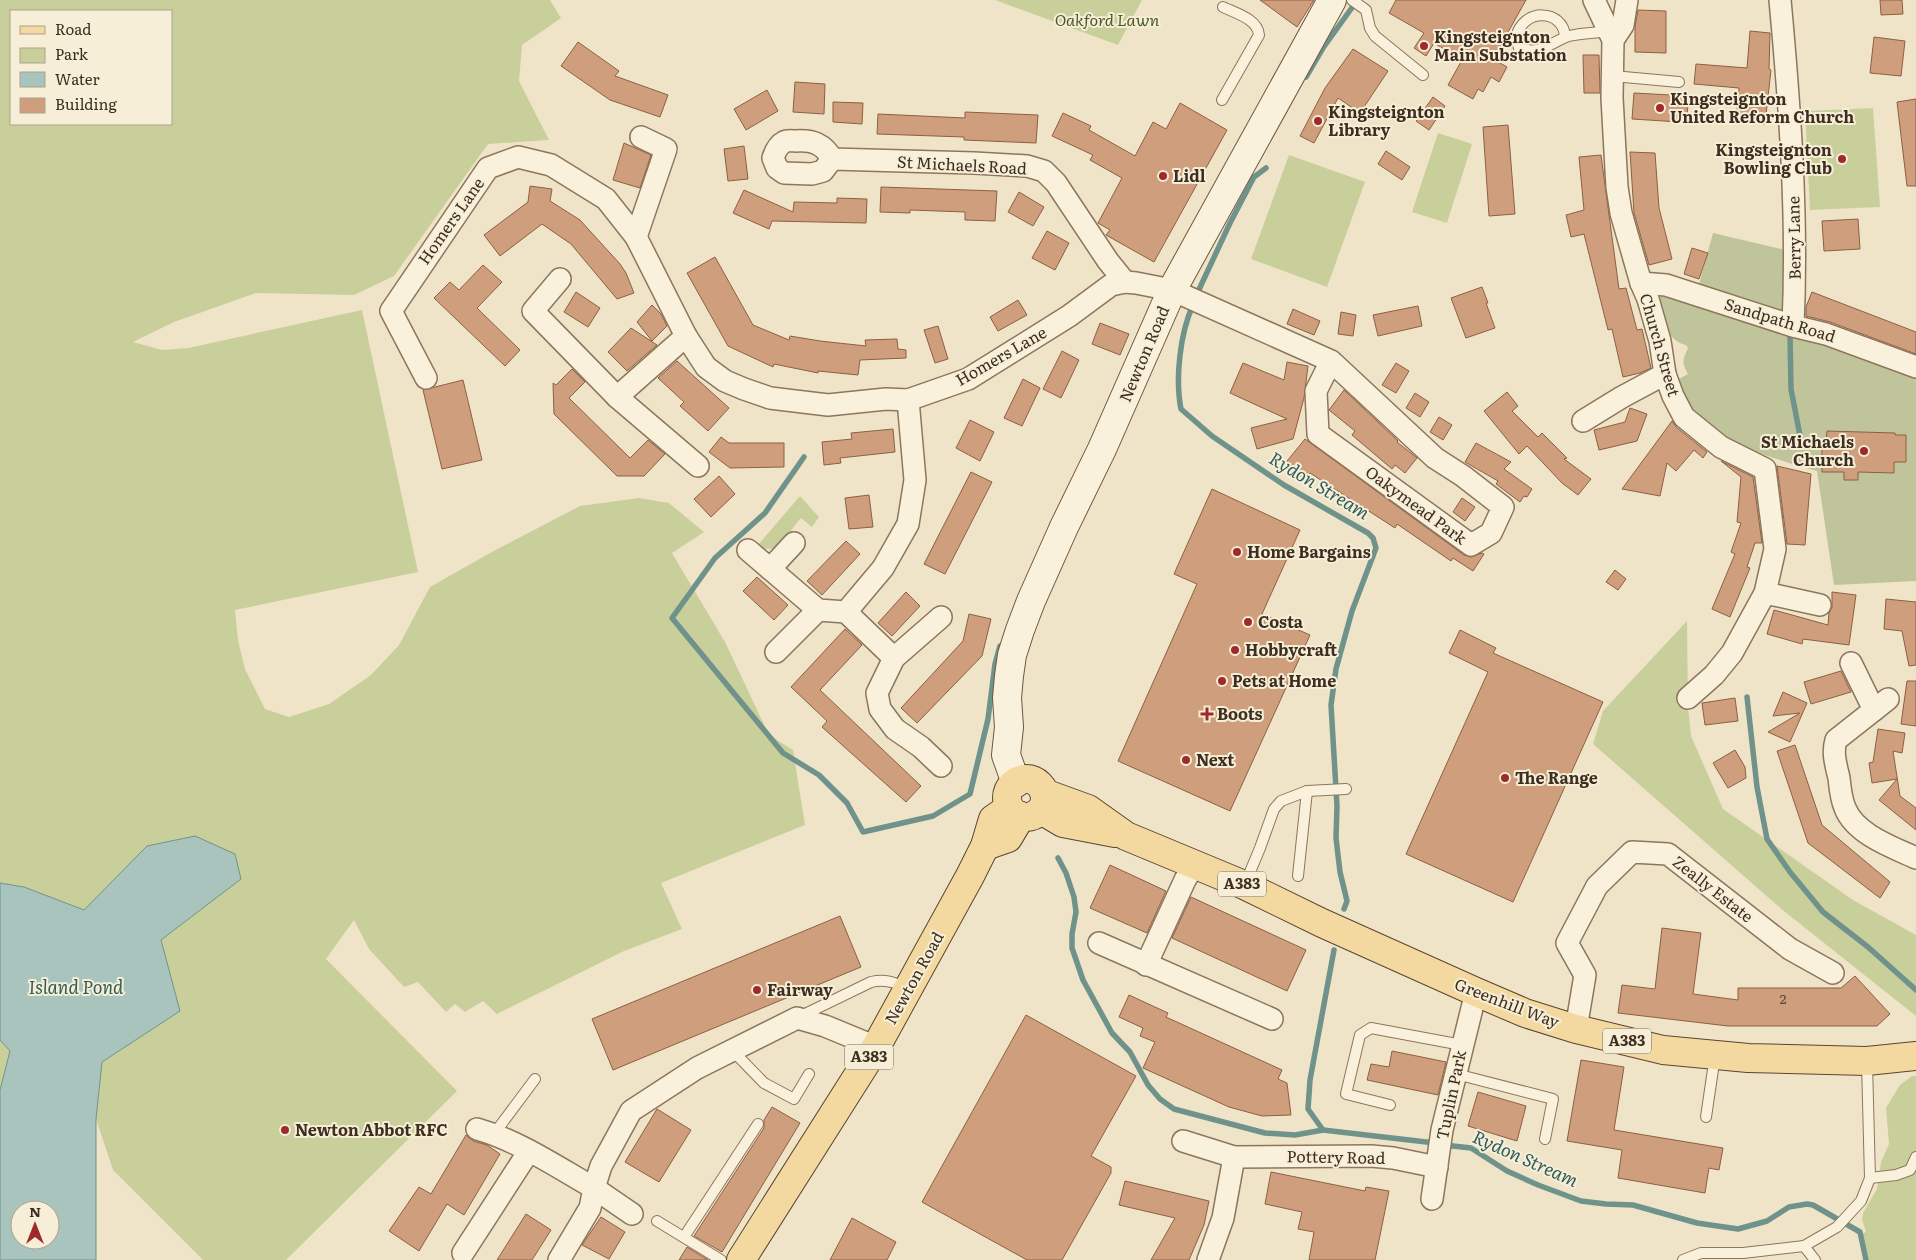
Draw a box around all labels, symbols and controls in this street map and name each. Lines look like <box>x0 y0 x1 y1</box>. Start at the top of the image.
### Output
park label: Oakford Lawn <box>1055 7 1160 31</box>
legend <box>10 10 172 125</box>
text: Road <box>55 17 91 40</box>
place label: Kingsteignton Main Substation <box>1434 24 1567 66</box>
marker: Kingsteignton Main Substation <box>1418 40 1430 52</box>
text: Park <box>55 42 89 65</box>
text: Water <box>55 67 100 90</box>
place label: Kingsteignton United Reform Church <box>1670 86 1854 128</box>
text: Building <box>55 92 117 115</box>
place label: Kingsteignton Library <box>1328 99 1445 141</box>
marker: Kingsteignton United Reform Church <box>1654 102 1666 114</box>
marker: Kingsteignton Library <box>1312 115 1324 127</box>
place label: Kingsteignton Bowling Club <box>1715 137 1832 179</box>
street label: St Michaels Road <box>897 149 1028 179</box>
marker: Kingsteignton Bowling Club <box>1836 153 1848 165</box>
place label: Lidl <box>1173 163 1206 187</box>
marker: Lidl <box>1157 170 1169 182</box>
street label: Homers Lane <box>411 172 489 269</box>
street label: Berry Lane <box>1780 196 1806 280</box>
street label: Church Street <box>1635 290 1687 400</box>
street label: Sandpath Road <box>1722 291 1839 347</box>
street label: Newton Road <box>1112 301 1174 406</box>
street label: Homers Lane <box>951 319 1050 391</box>
place label: St Michaels Church <box>1761 429 1854 471</box>
water label: Rydon Stream <box>1265 444 1375 525</box>
marker: St Michaels Church <box>1858 445 1870 457</box>
street label: Oakymead Park <box>1361 459 1472 549</box>
place label: Home Bargains <box>1247 539 1371 563</box>
marker: Home Bargains <box>1231 546 1243 558</box>
place label: Costa <box>1258 609 1304 633</box>
marker: Costa <box>1242 616 1254 628</box>
place label: Hobbycraft <box>1245 637 1338 661</box>
marker: Hobbycraft <box>1229 644 1241 656</box>
place label: Pets at Home <box>1232 668 1336 692</box>
marker: Pets at Home <box>1216 675 1228 687</box>
place label: Boots <box>1217 701 1263 725</box>
marker: Boots <box>1201 708 1213 720</box>
place label: Next <box>1196 747 1234 771</box>
marker: Next <box>1180 754 1192 766</box>
place label: The Range <box>1515 765 1598 789</box>
marker: The Range <box>1499 772 1511 784</box>
street label: Zeally Estate <box>1668 849 1759 927</box>
road number: A383 <box>1218 872 1266 896</box>
street label: Newton Road <box>878 927 949 1028</box>
street label: Greenhill Way <box>1451 971 1564 1033</box>
water label: Island Pond <box>29 973 124 1000</box>
place label: Fairway <box>767 977 833 1001</box>
marker: Fairway <box>751 984 763 996</box>
house number: 2 <box>1779 988 1787 1008</box>
road number: A383 <box>1603 1028 1651 1054</box>
road number: A383 <box>845 1044 893 1070</box>
street label: Tuplin Park <box>1429 1048 1471 1142</box>
place label: Newton Abbot RFC <box>295 1117 448 1141</box>
water label: Rydon Stream <box>1469 1122 1583 1193</box>
marker: Newton Abbot RFC <box>279 1124 291 1136</box>
street label: Pottery Road <box>1287 1143 1386 1169</box>
north arrow <box>10 1200 60 1250</box>
text: N <box>29 1201 41 1221</box>

